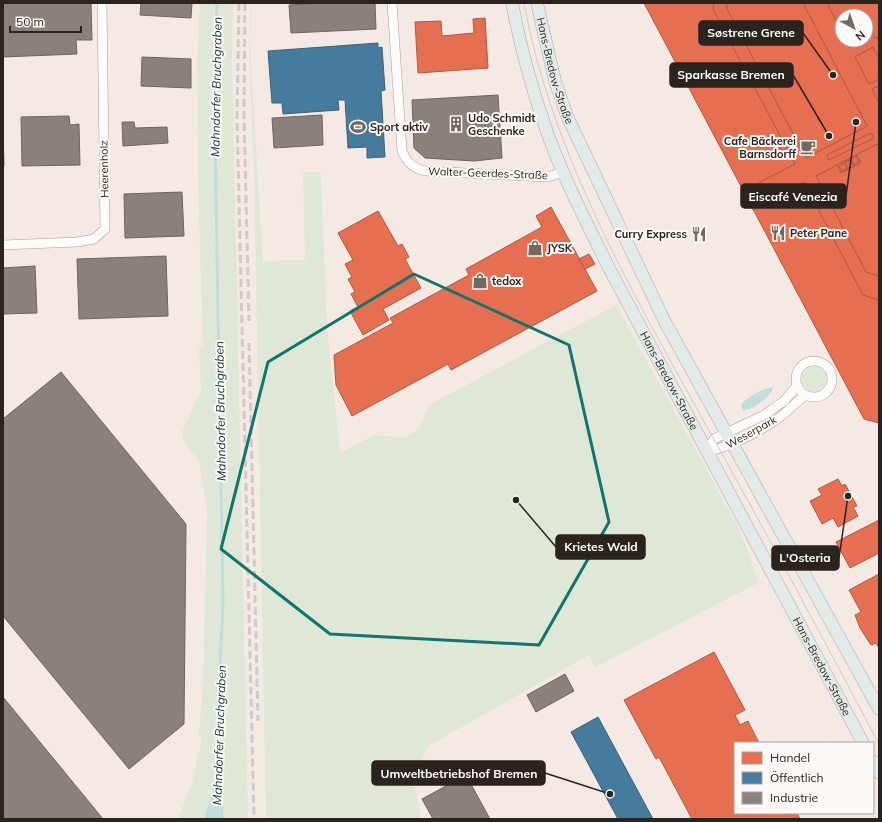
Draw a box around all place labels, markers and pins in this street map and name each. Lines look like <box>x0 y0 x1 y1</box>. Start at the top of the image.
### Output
callout: Søstrene Grene <box>699 21 803 45</box>
callout: Sparkasse Bremen <box>670 63 793 87</box>
place label: Udo Schmidt Geschenke <box>468 111 536 138</box>
building icon: Udo Schmidt Geschenke <box>447 115 465 133</box>
sports icon: Sport aktiv <box>349 118 367 136</box>
place label: Sport aktiv <box>370 120 428 134</box>
place label: Cafe Bäckerei Barnsdorff <box>724 134 797 161</box>
cafe icon: Cafe Bäckerei Barnsdorff <box>799 138 817 156</box>
callout: Eiscafé Venezia <box>741 184 846 208</box>
restaurant icon: Peter Pane <box>769 224 787 242</box>
restaurant icon: Curry Express <box>690 225 708 243</box>
place label: Peter Pane <box>790 226 847 240</box>
place label: Curry Express <box>614 227 687 241</box>
shop icon: JYSK <box>526 239 544 257</box>
place label: JYSK <box>547 241 573 255</box>
shop icon: tedox <box>471 272 489 290</box>
place label: tedox <box>492 274 522 288</box>
callout: Krietes Wald <box>556 535 645 559</box>
callout: L'Osteria <box>772 546 839 570</box>
callout: Umweltbetriebshof Bremen <box>372 761 545 785</box>

